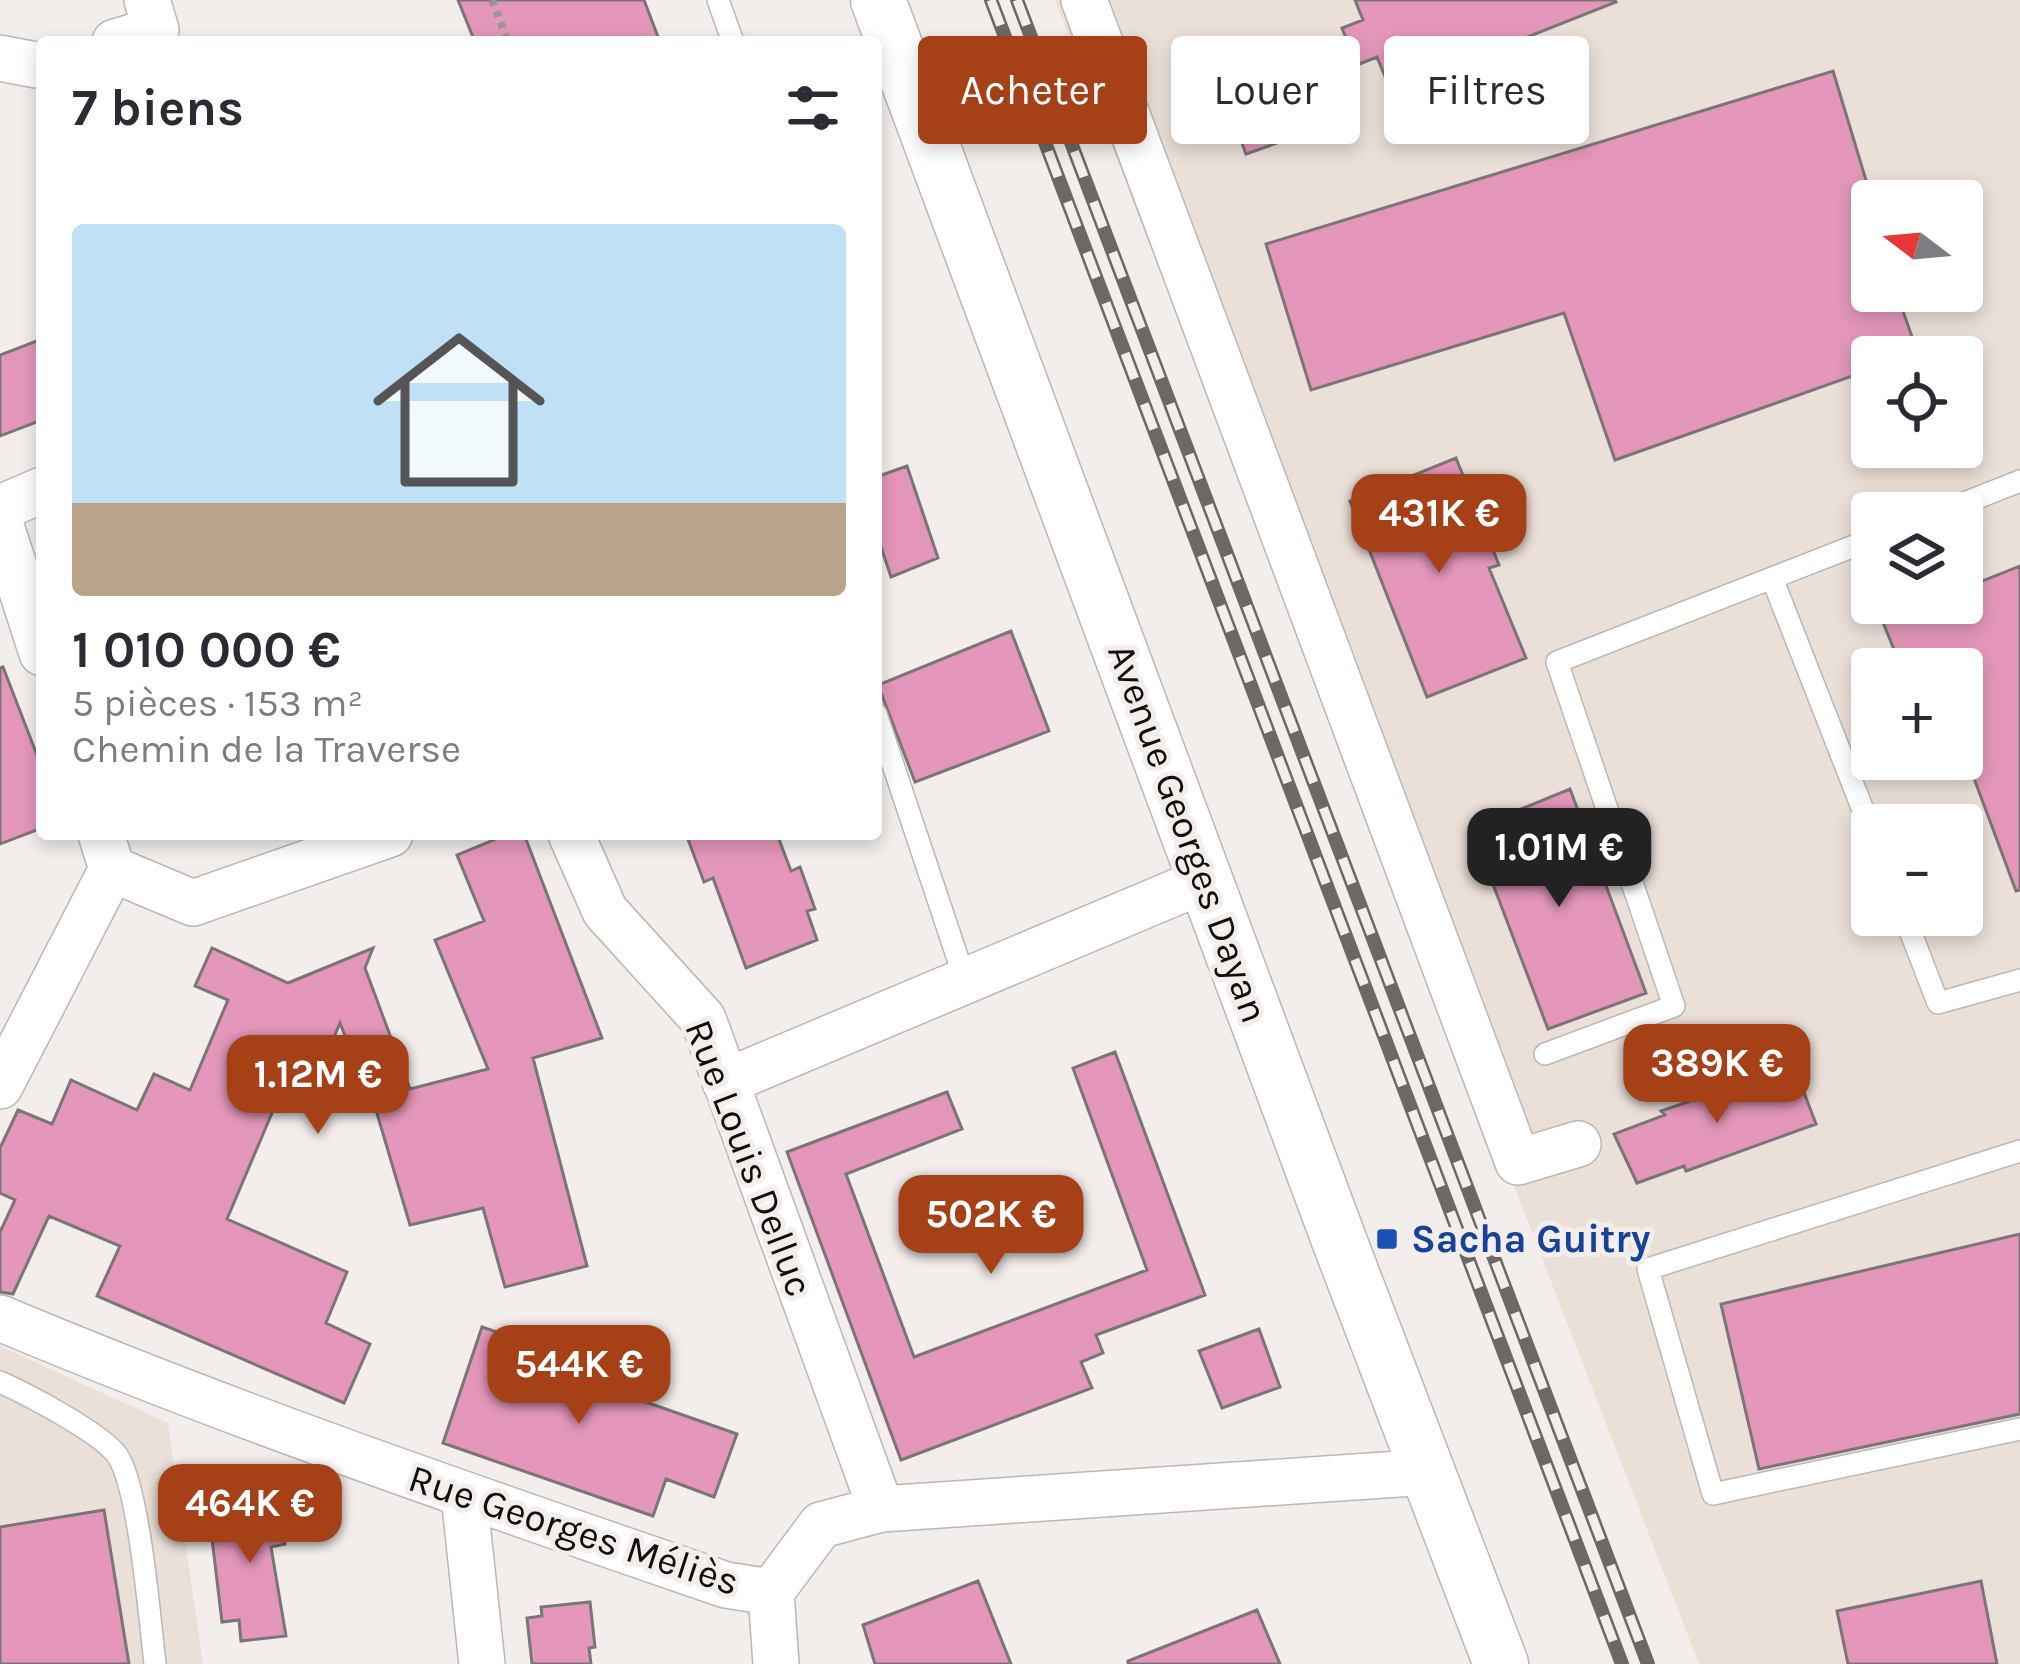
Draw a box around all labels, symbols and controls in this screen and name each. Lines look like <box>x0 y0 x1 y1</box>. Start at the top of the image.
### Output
chip: Acheter <box>918 36 1147 144</box>
chip: Louer <box>1171 36 1360 144</box>
chip: Filtres <box>1384 36 1589 144</box>
icon: filters <box>780 75 846 141</box>
text: 7 biens <box>72 78 244 138</box>
north arrow <box>1851 180 1983 312</box>
map controls <box>1851 180 1983 936</box>
icon: home <box>351 302 567 518</box>
button: locate <box>1851 336 1983 468</box>
pin: 431K € <box>1341 474 1537 576</box>
text: 431K € <box>1378 490 1500 536</box>
button: layers <box>1851 492 1983 624</box>
text: 1 010 000 € <box>72 620 341 680</box>
street label: Avenue Georges Dayan <box>1098 637 1278 1029</box>
button: + <box>1851 648 1983 780</box>
text: 5 pièces · 153 m² <box>72 680 363 726</box>
text: Chemin de la Traverse <box>72 726 461 772</box>
button: − <box>1851 804 1983 936</box>
pin: 1.01M € <box>1448 808 1670 910</box>
text: 1.01M € <box>1494 824 1624 870</box>
street label: Rue Louis Delluc <box>675 1013 823 1303</box>
pin: 389K € <box>1619 1024 1815 1126</box>
pin: 1.12M € <box>207 1035 429 1137</box>
text: 389K € <box>1650 1040 1784 1086</box>
text: 1.12M € <box>254 1051 382 1097</box>
pin: 502K € <box>893 1175 1089 1277</box>
text: 502K € <box>925 1191 1057 1237</box>
place label: Sacha Guitry <box>1411 1216 1651 1262</box>
marker: Sacha Guitry <box>1374 1226 1400 1252</box>
pin: 544K € <box>481 1325 677 1427</box>
text: 544K € <box>514 1341 644 1387</box>
street label: Rue Georges Méliès <box>403 1455 745 1605</box>
pin: 464K € <box>152 1464 348 1566</box>
text: 464K € <box>185 1480 315 1526</box>

